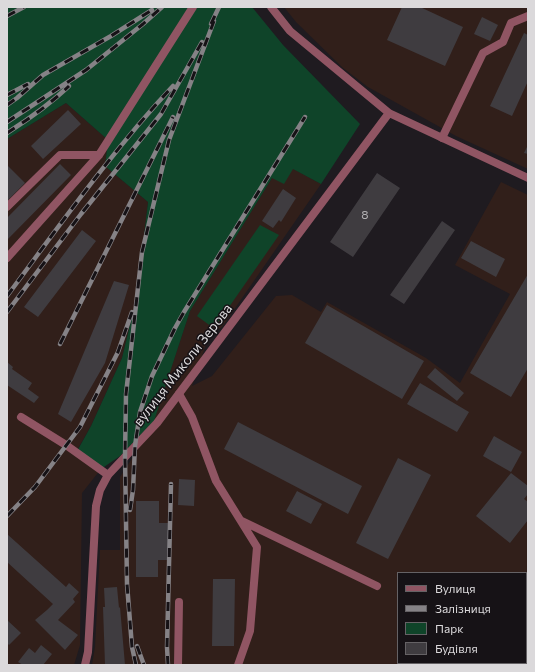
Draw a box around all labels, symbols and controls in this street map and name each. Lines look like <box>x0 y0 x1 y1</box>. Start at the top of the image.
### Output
house number: 8 <box>361 208 369 222</box>
street label: вулиця Миколи Зерова <box>130 300 236 430</box>
legend <box>397 572 527 664</box>
text: Вулиця <box>435 581 476 595</box>
text: Залізниця <box>435 601 491 615</box>
text: Парк <box>435 621 464 635</box>
text: Будівля <box>435 641 478 655</box>

